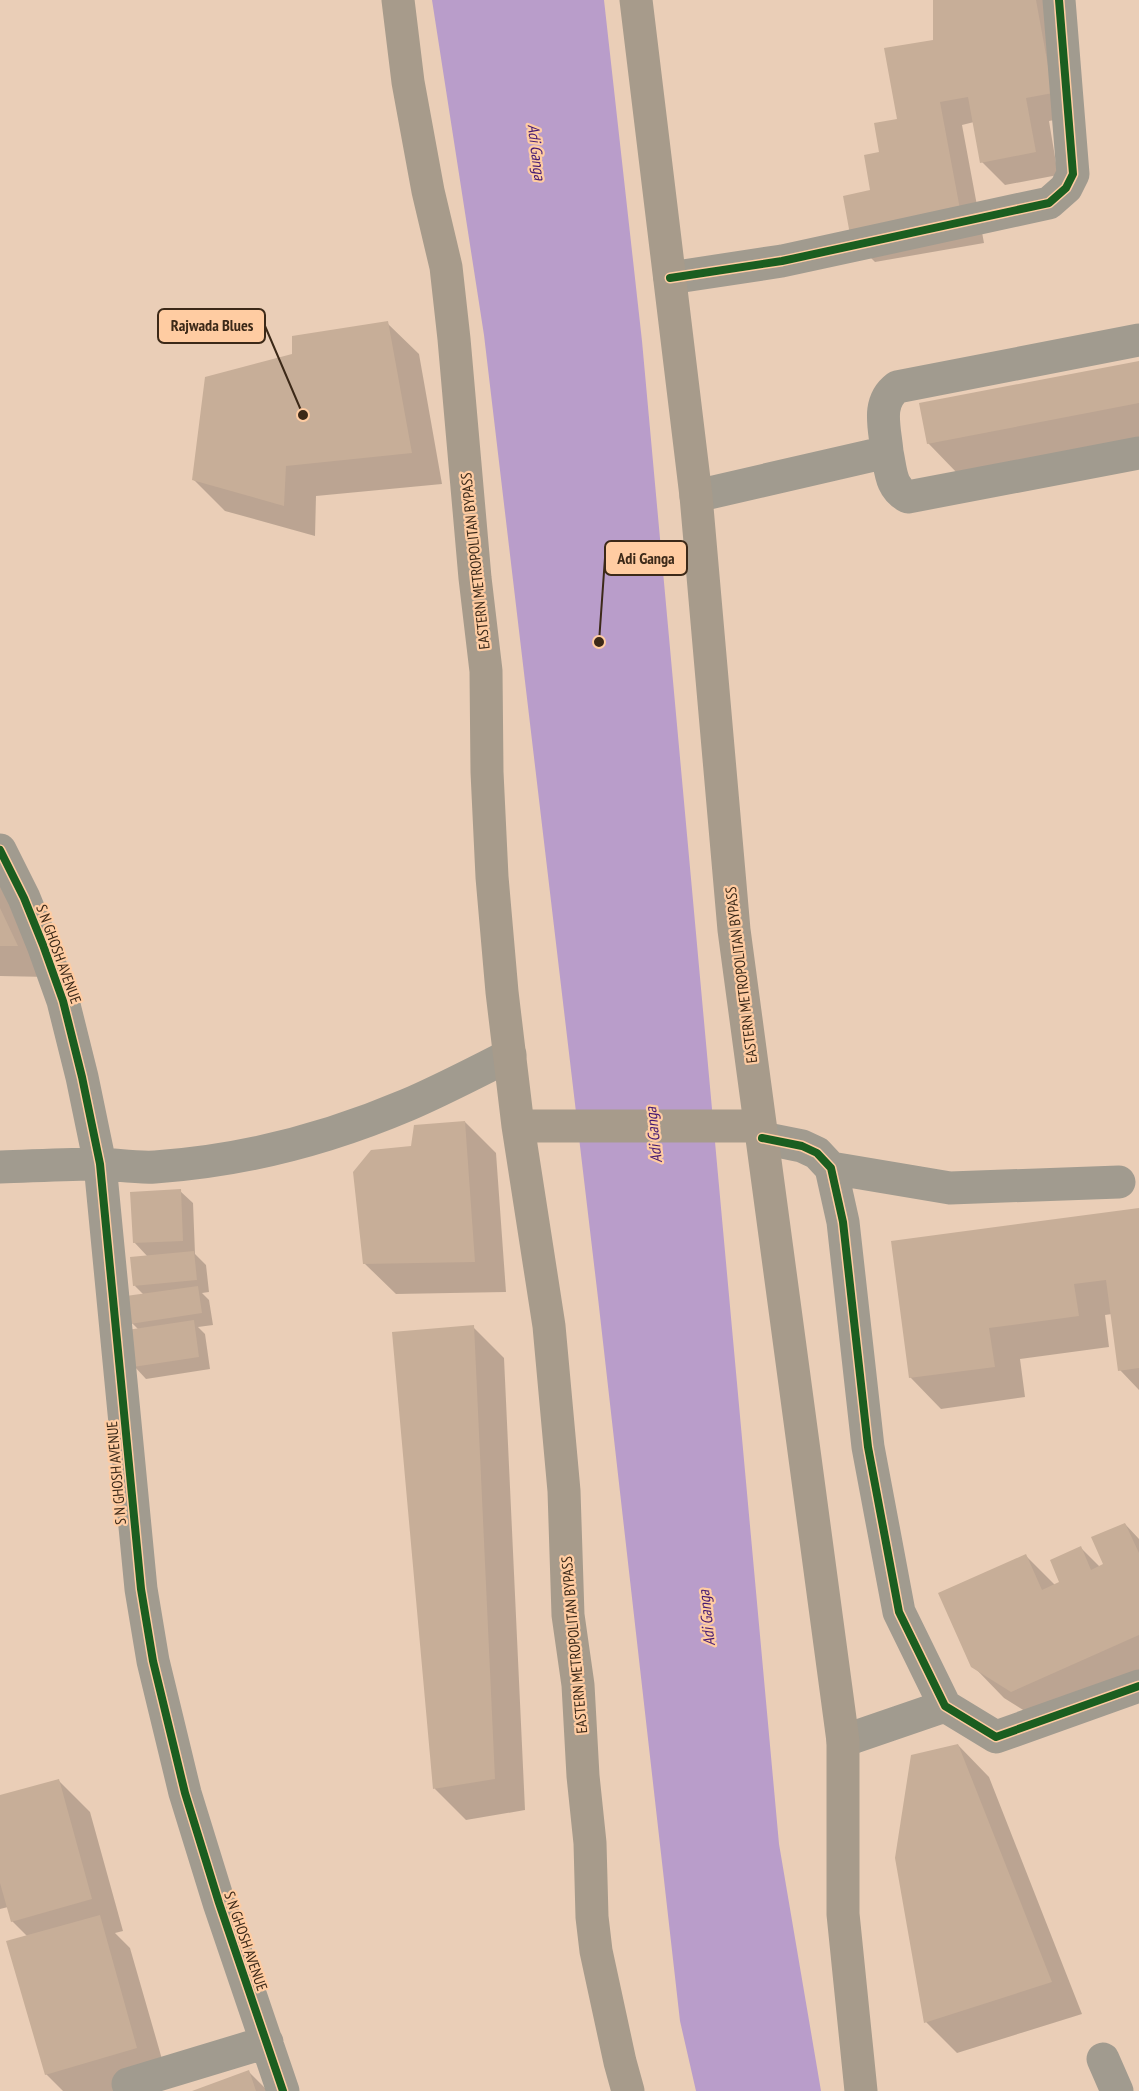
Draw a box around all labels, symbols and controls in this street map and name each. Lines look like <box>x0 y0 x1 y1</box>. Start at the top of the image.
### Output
water label: Adi Ganga <box>524 123 551 183</box>
callout: Rajwada Blues <box>158 309 265 343</box>
text: Rajwada Blues <box>171 315 254 335</box>
street label: EASTERN METROPOLITAN BYPASS <box>456 472 494 650</box>
callout: Adi Ganga <box>605 541 687 575</box>
text: Adi Ganga <box>616 548 675 568</box>
street label: EASTERN METROPOLITAN BYPASS <box>721 886 761 1064</box>
street label: S N GHOSH AVENUE <box>32 902 86 1006</box>
water label: Adi Ganga <box>640 1105 666 1164</box>
street label: S N GHOSH AVENUE <box>102 1420 130 1526</box>
street label: EASTERN METROPOLITAN BYPASS <box>557 1556 591 1734</box>
water label: Adi Ganga <box>693 1588 719 1647</box>
street label: S N GHOSH AVENUE <box>220 1889 272 1993</box>

